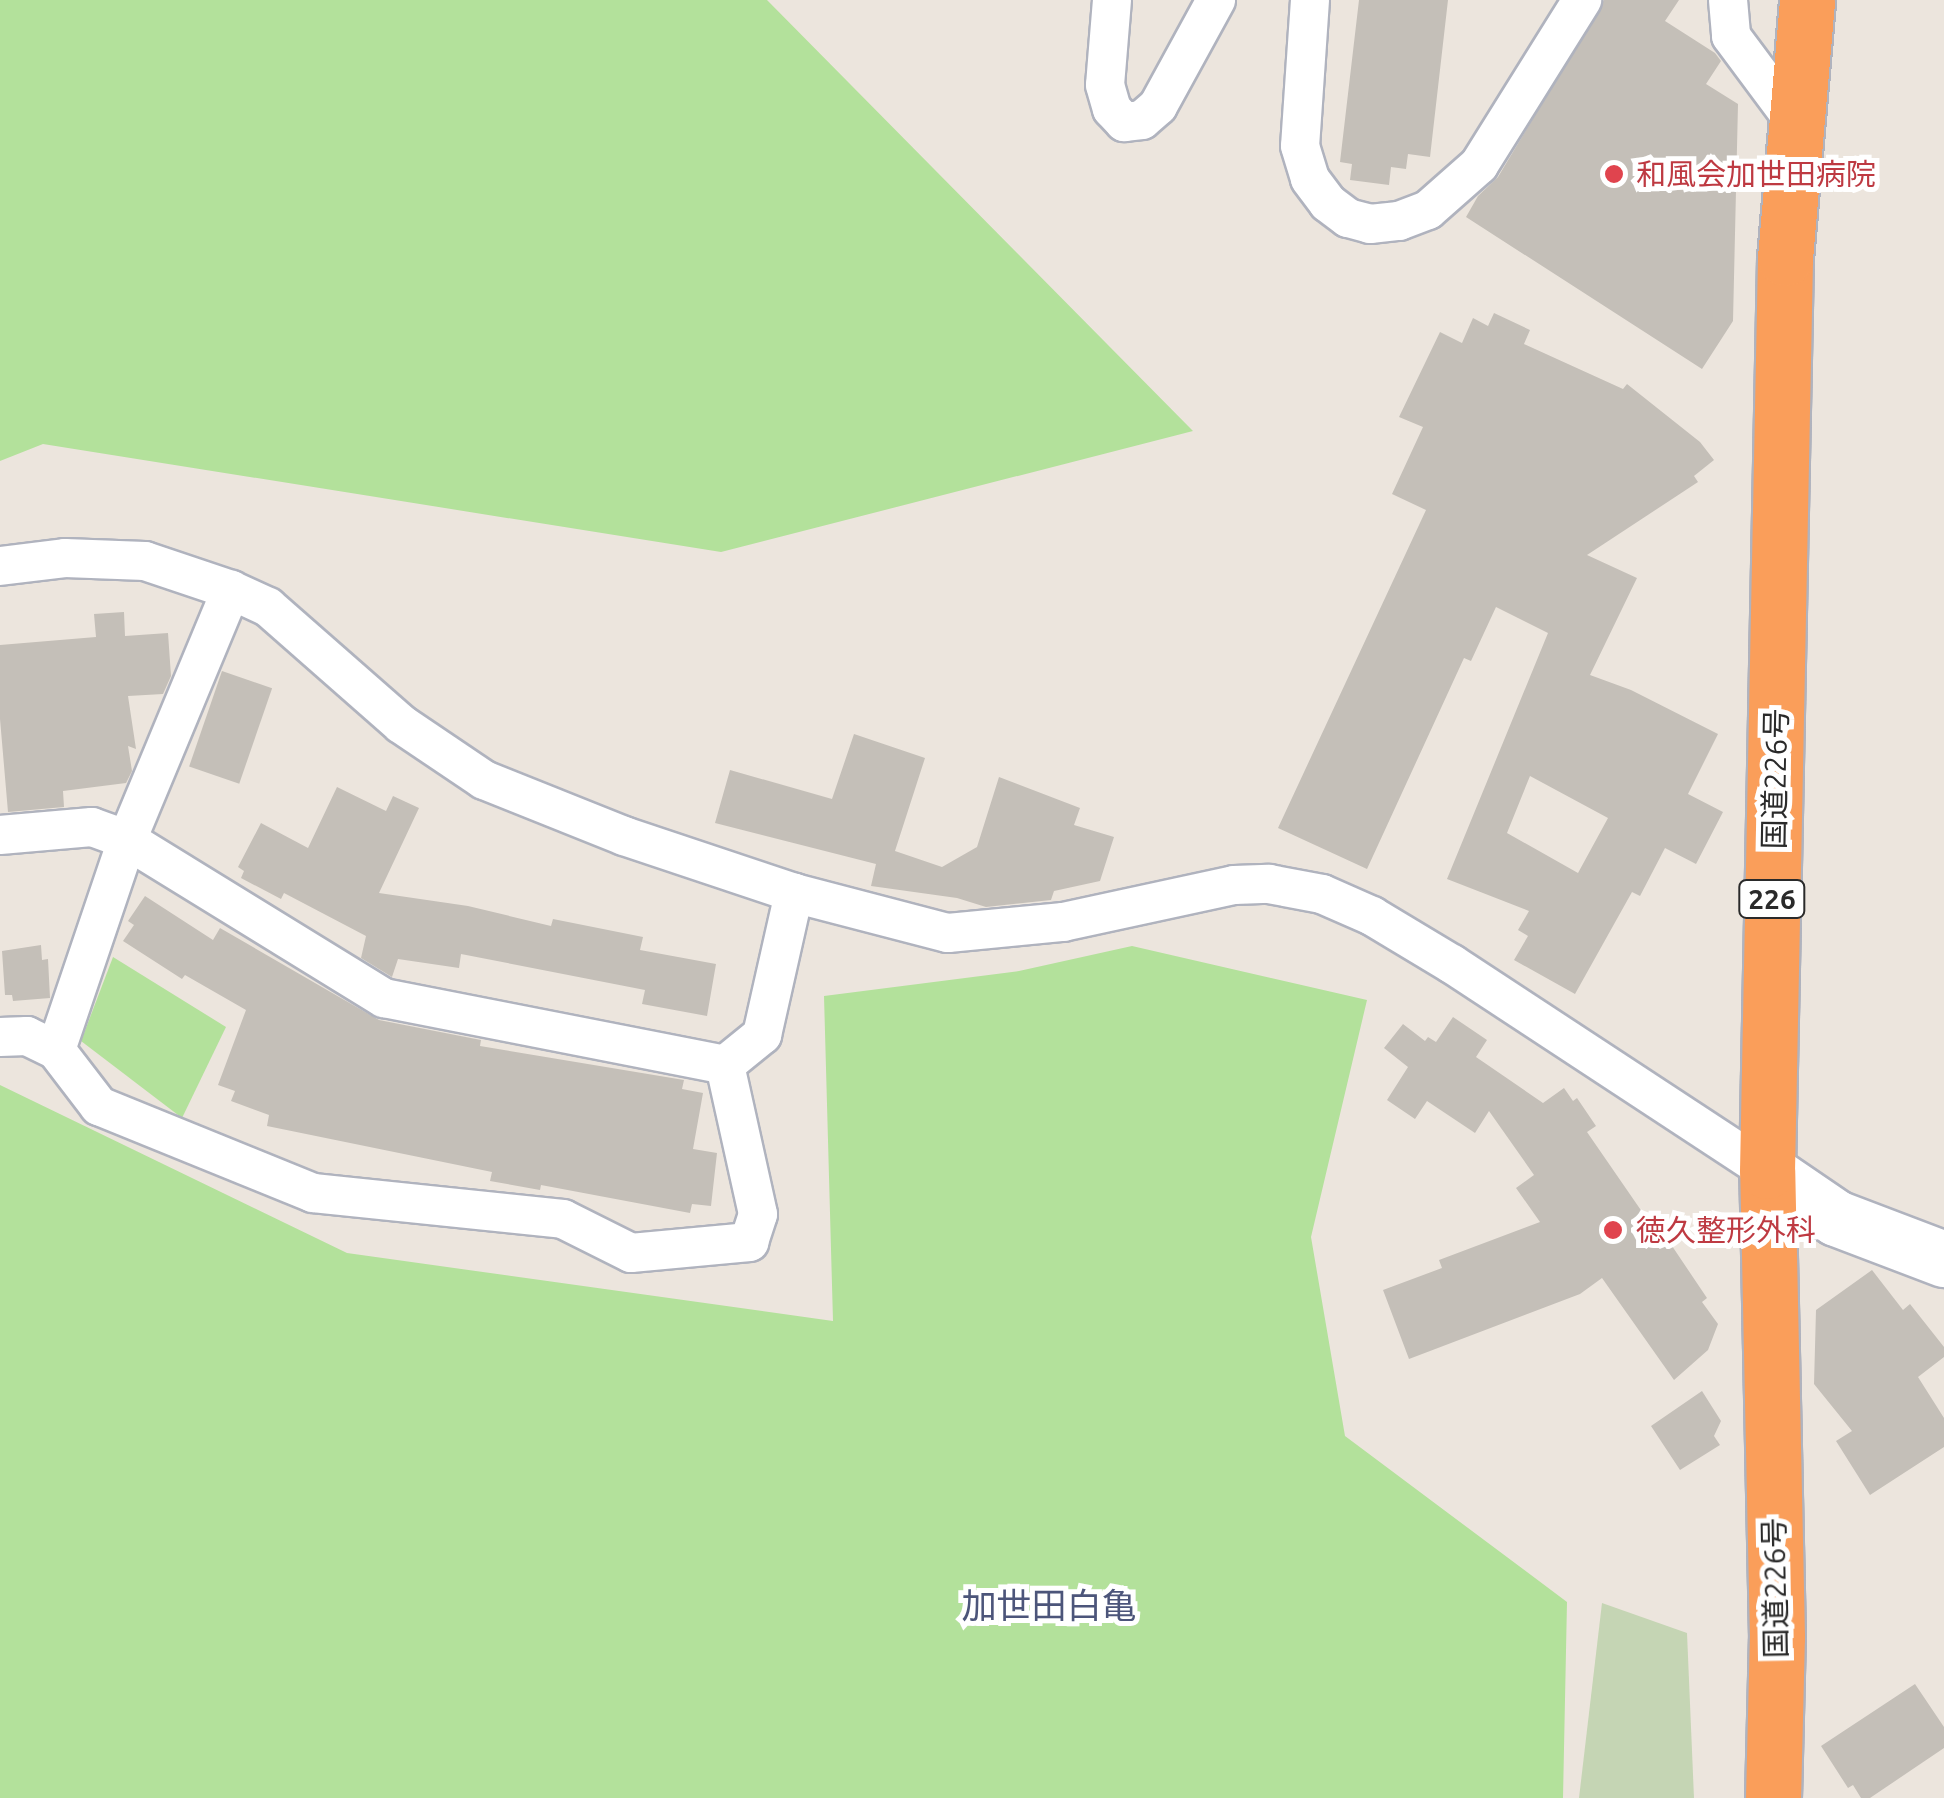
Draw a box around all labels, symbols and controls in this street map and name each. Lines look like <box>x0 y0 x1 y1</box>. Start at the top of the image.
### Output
place label: 和風会加世田病院 <box>1636 156 1876 192</box>
marker: 和風会加世田病院 <box>1601 161 1627 187</box>
street label: 国道226号 <box>1756 708 1794 850</box>
road number: 226 <box>1737 876 1807 922</box>
place label: 徳久整形外科 <box>1636 1212 1816 1248</box>
marker: 徳久整形外科 <box>1600 1217 1626 1243</box>
street label: 国道226号 <box>1756 1517 1794 1659</box>
district label: 加世田白亀 <box>962 1584 1136 1626</box>

